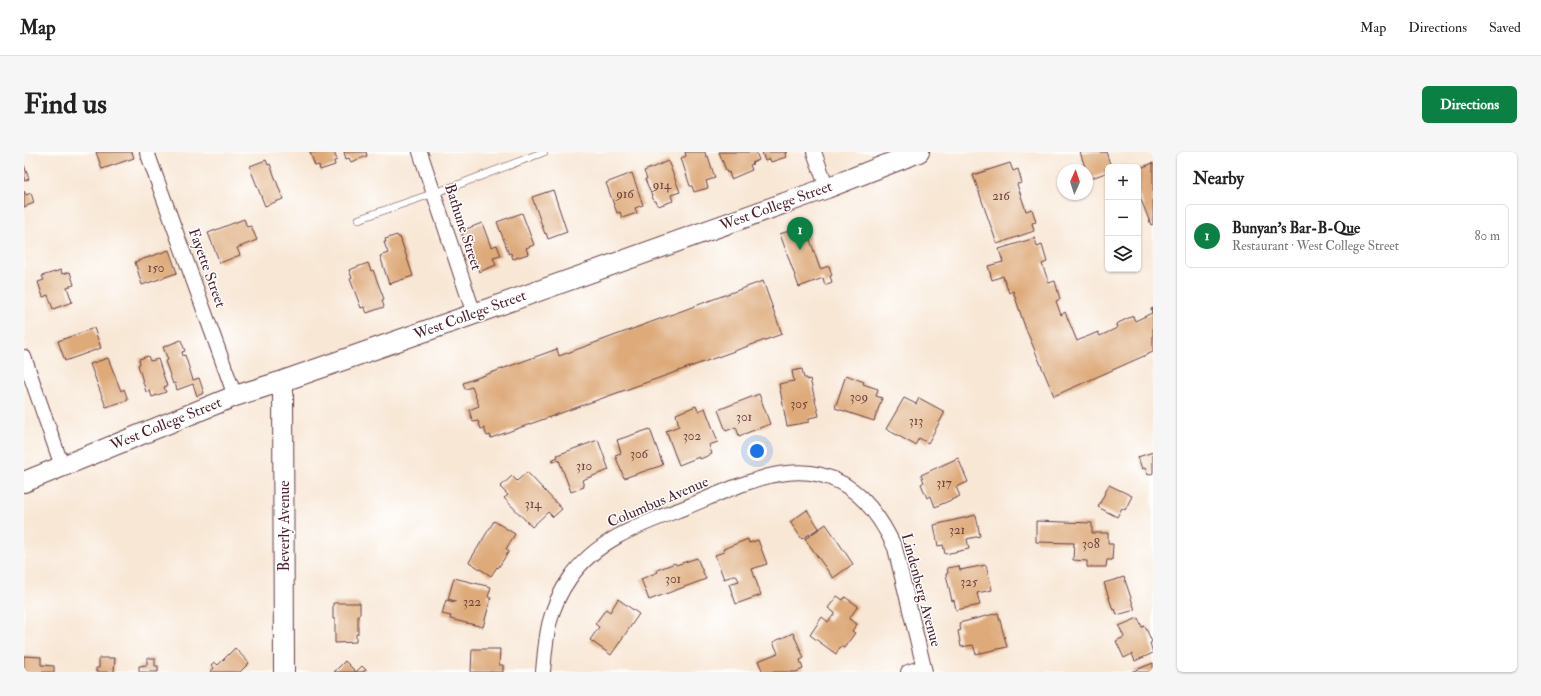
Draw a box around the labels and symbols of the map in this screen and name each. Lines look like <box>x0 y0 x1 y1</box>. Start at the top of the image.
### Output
north arrow <box>1057 164 1093 200</box>
house number: 914 <box>652 177 672 193</box>
street label: West College Street <box>716 177 835 236</box>
street label: Bathune Street <box>440 181 486 273</box>
house number: 916 <box>615 186 635 202</box>
house number: 216 <box>992 188 1011 204</box>
pin: 1 <box>787 217 813 250</box>
street label: Fayette Street <box>184 226 230 310</box>
house number: 150 <box>148 260 164 276</box>
street label: West College Street <box>410 286 529 345</box>
house number: 309 <box>850 389 868 405</box>
street label: West College Street <box>107 393 225 455</box>
house number: 305 <box>790 396 808 412</box>
house number: 301 <box>736 409 752 425</box>
house number: 313 <box>909 413 923 429</box>
house number: 302 <box>683 428 702 444</box>
your location <box>747 441 767 461</box>
house number: 306 <box>630 446 650 462</box>
house number: 310 <box>576 458 592 474</box>
street label: Columbus Avenue <box>605 472 711 532</box>
house number: 317 <box>936 475 952 491</box>
street label: Beverly Avenue <box>275 480 294 572</box>
house number: 314 <box>525 496 542 512</box>
house number: 321 <box>949 522 965 538</box>
street label: Lindenberg Avenue <box>897 531 945 649</box>
house number: 308 <box>1082 536 1100 552</box>
house number: 301 <box>665 571 681 587</box>
house number: 325 <box>960 574 978 590</box>
house number: 322 <box>463 594 481 610</box>

